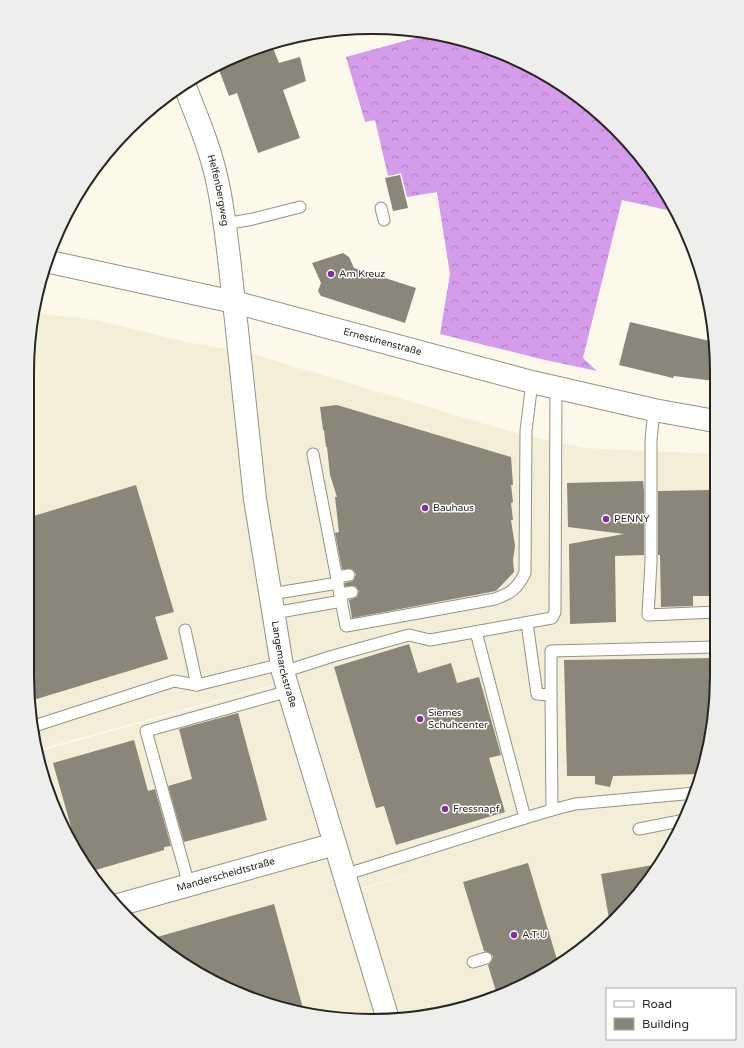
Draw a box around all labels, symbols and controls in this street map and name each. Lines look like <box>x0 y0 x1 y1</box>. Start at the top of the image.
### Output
street label: Helfenbergweg <box>205 153 231 227</box>
place label: Am Kreuz <box>339 268 385 280</box>
marker: Am Kreuz <box>326 269 336 279</box>
street label: Ernestinenstraße <box>342 326 423 358</box>
place label: Bauhaus <box>433 502 474 514</box>
marker: Bauhaus <box>420 503 430 513</box>
place label: PENNY <box>614 513 650 525</box>
marker: PENNY <box>601 514 611 524</box>
street label: Langemarckstraße <box>269 620 300 709</box>
place label: Siemes Schuhcenter <box>428 707 488 731</box>
marker: Siemes Schuhcenter <box>415 714 425 724</box>
place label: Fressnapf <box>453 803 500 815</box>
marker: Fressnapf <box>440 804 450 814</box>
street label: Manderscheidtstraße <box>175 855 277 894</box>
place label: A.T.U <box>522 929 547 941</box>
marker: A.T.U <box>509 930 519 940</box>
legend <box>606 988 736 1040</box>
text: Road <box>642 997 672 1011</box>
text: Building <box>642 1017 689 1031</box>

